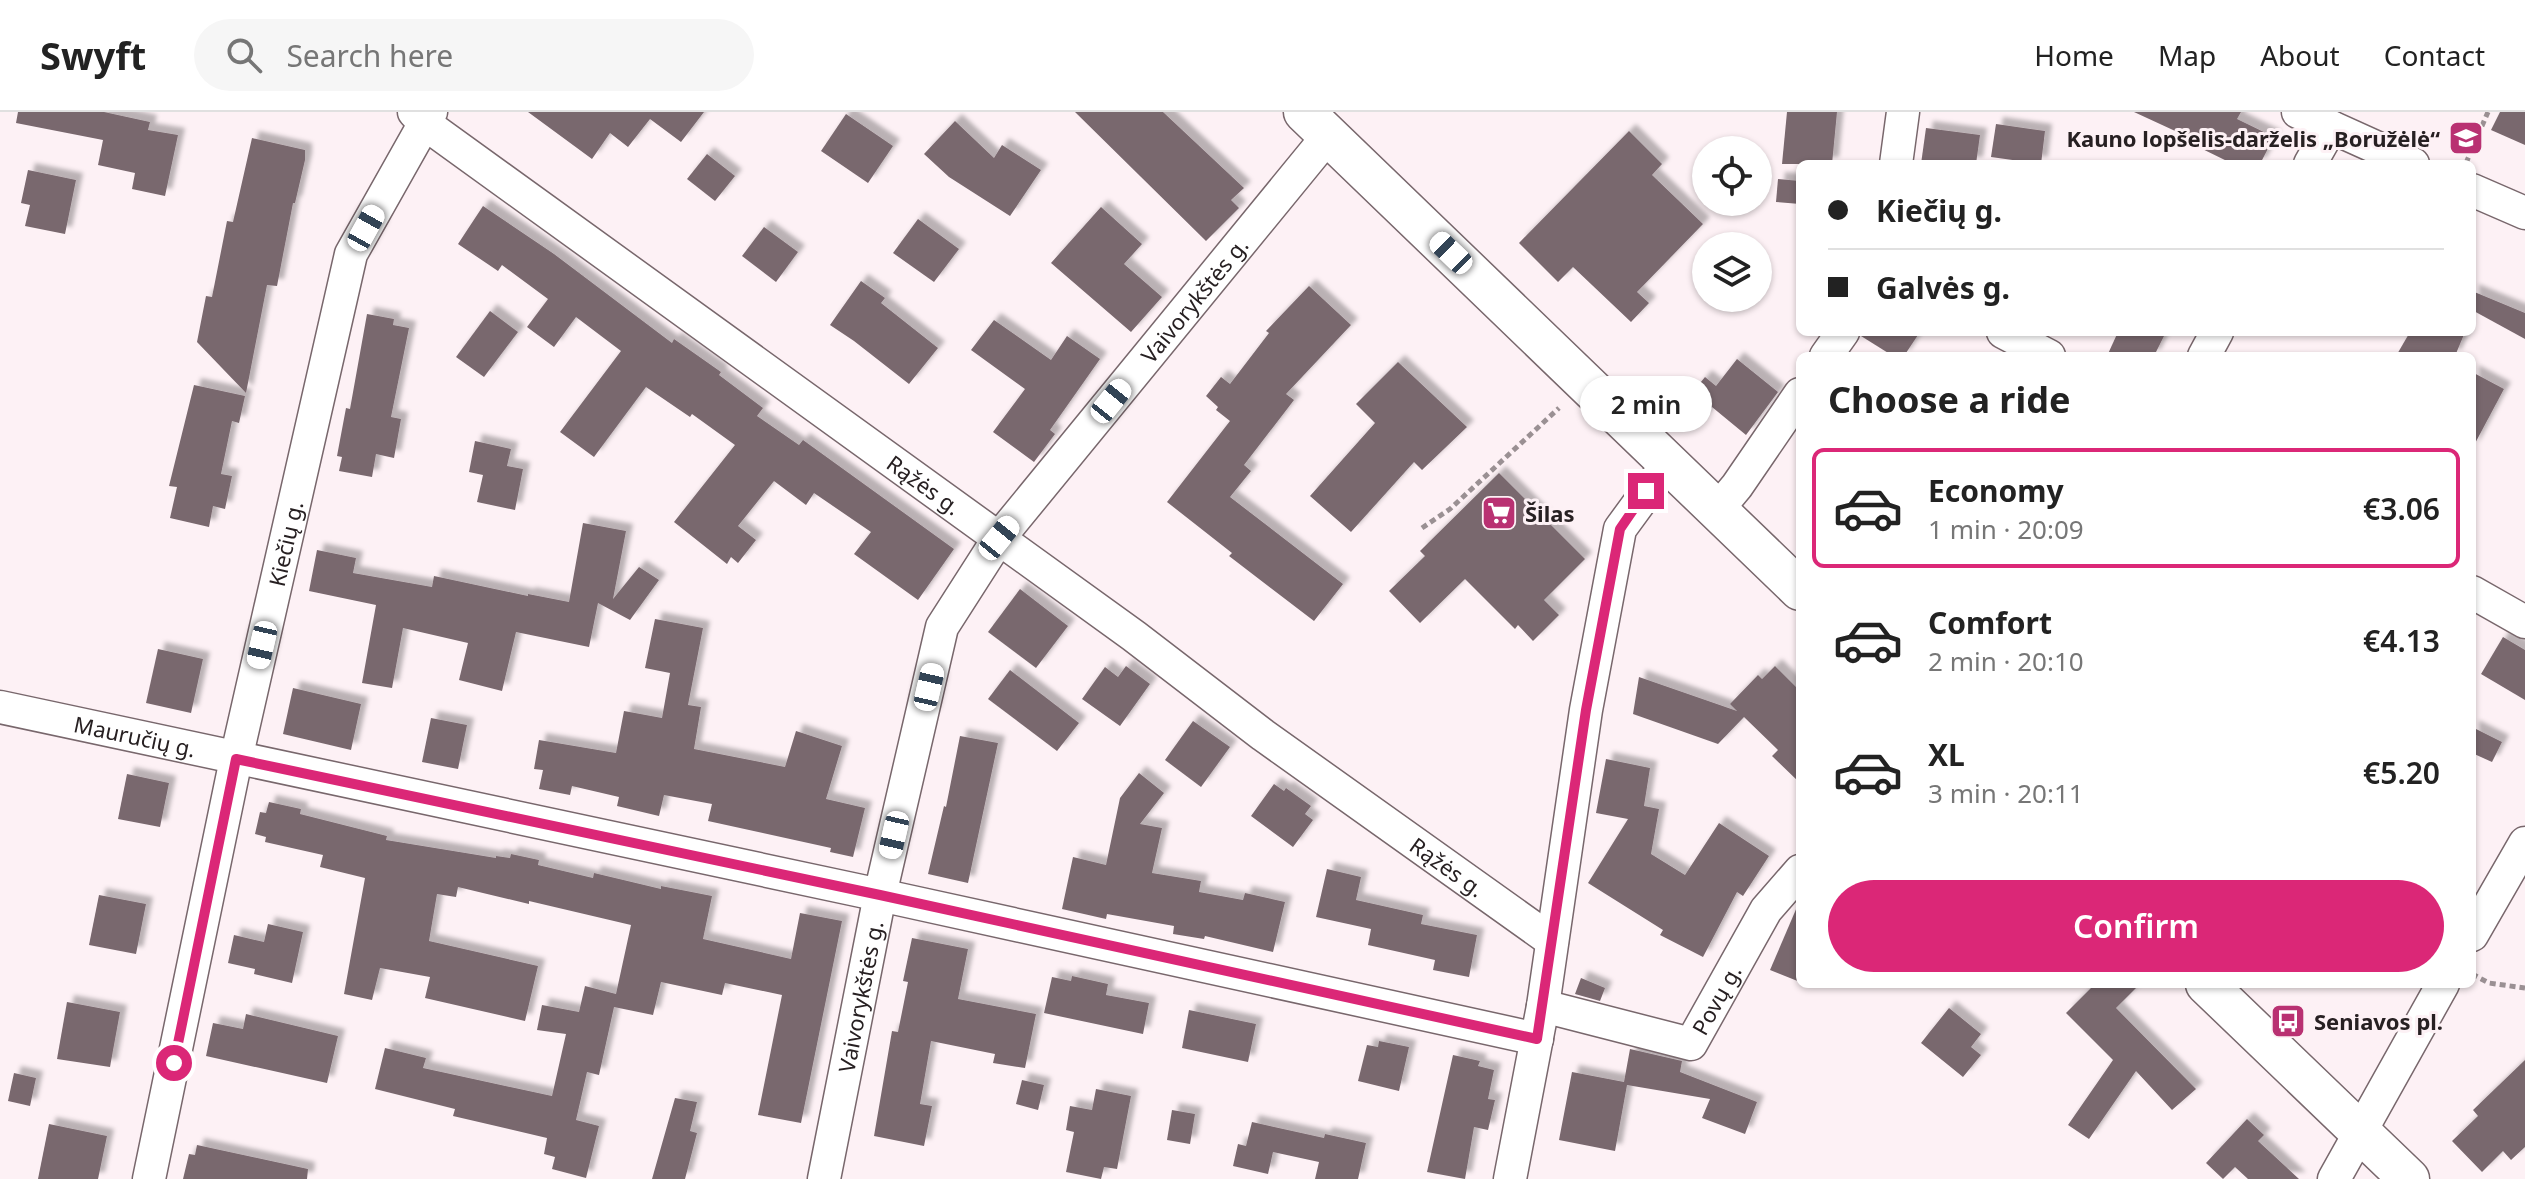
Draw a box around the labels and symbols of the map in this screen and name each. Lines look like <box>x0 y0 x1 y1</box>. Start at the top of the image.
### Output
school or university icon: Kauno lopšelis-darželis „Boružėlė“ <box>2447 119 2485 157</box>
place label: Kauno lopšelis-darželis „Boružėlė“ <box>2066 123 2440 153</box>
car <box>344 201 388 255</box>
car <box>1425 228 1477 278</box>
street label: Vaivorykštės g. <box>1134 231 1254 369</box>
car <box>1087 375 1135 427</box>
callout: 2 min <box>1580 375 1712 431</box>
street label: Rąžės g. <box>881 448 967 521</box>
route end <box>1628 473 1664 509</box>
supermarket icon: Šilas <box>1480 494 1518 532</box>
street label: Kiečių g. <box>261 498 309 589</box>
place label: Šilas <box>1525 498 1574 528</box>
car <box>975 512 1023 564</box>
car <box>245 619 279 671</box>
car <box>912 661 946 713</box>
street label: Mauručių g. <box>71 708 199 763</box>
car <box>877 809 911 861</box>
street label: Rąžės g. <box>1404 830 1491 903</box>
street label: Vaivorykštės g. <box>830 918 890 1075</box>
street label: Povų g. <box>1684 959 1748 1040</box>
bus stop icon: Seniavos pl. <box>2269 1002 2307 1040</box>
place label: Seniavos pl. <box>2314 1006 2443 1036</box>
route start <box>156 1045 192 1081</box>

